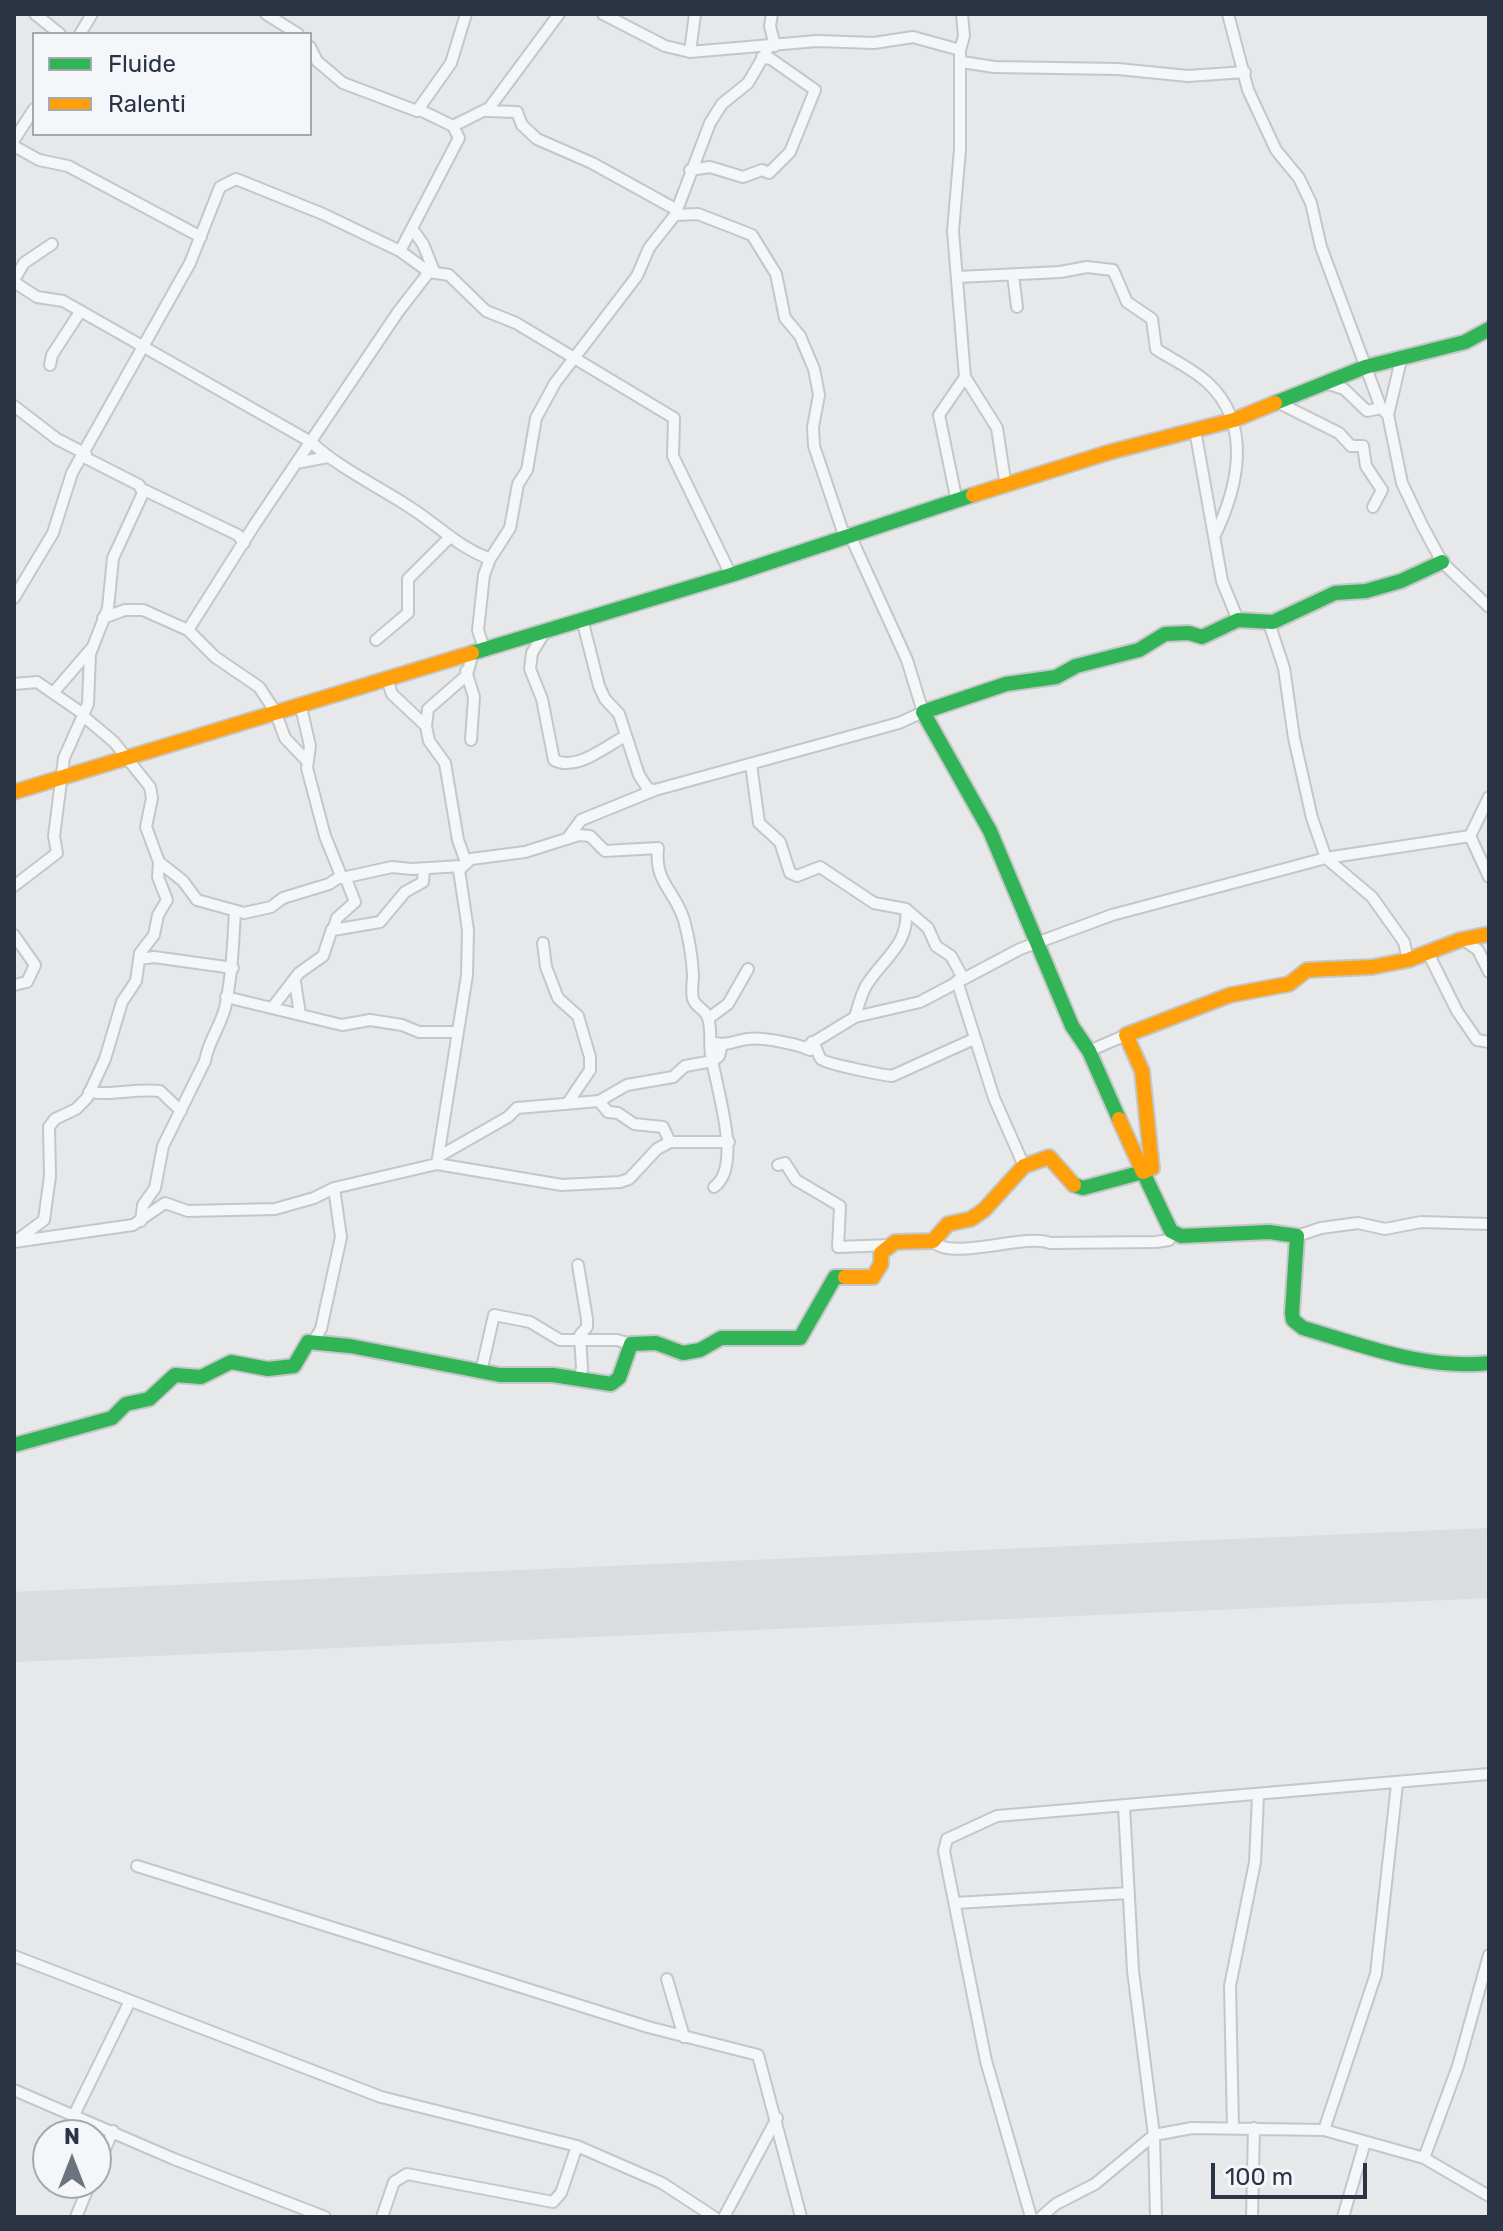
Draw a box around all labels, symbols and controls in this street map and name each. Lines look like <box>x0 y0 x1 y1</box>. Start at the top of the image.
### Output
legend <box>32 32 312 136</box>
text: Fluide <box>108 50 176 78</box>
text: Ralenti <box>108 90 186 118</box>
north arrow <box>32 2119 112 2199</box>
text: N <box>64 2123 80 2150</box>
scale bar <box>1215 2147 1371 2197</box>
text: 100 m <box>1225 2163 1293 2191</box>

